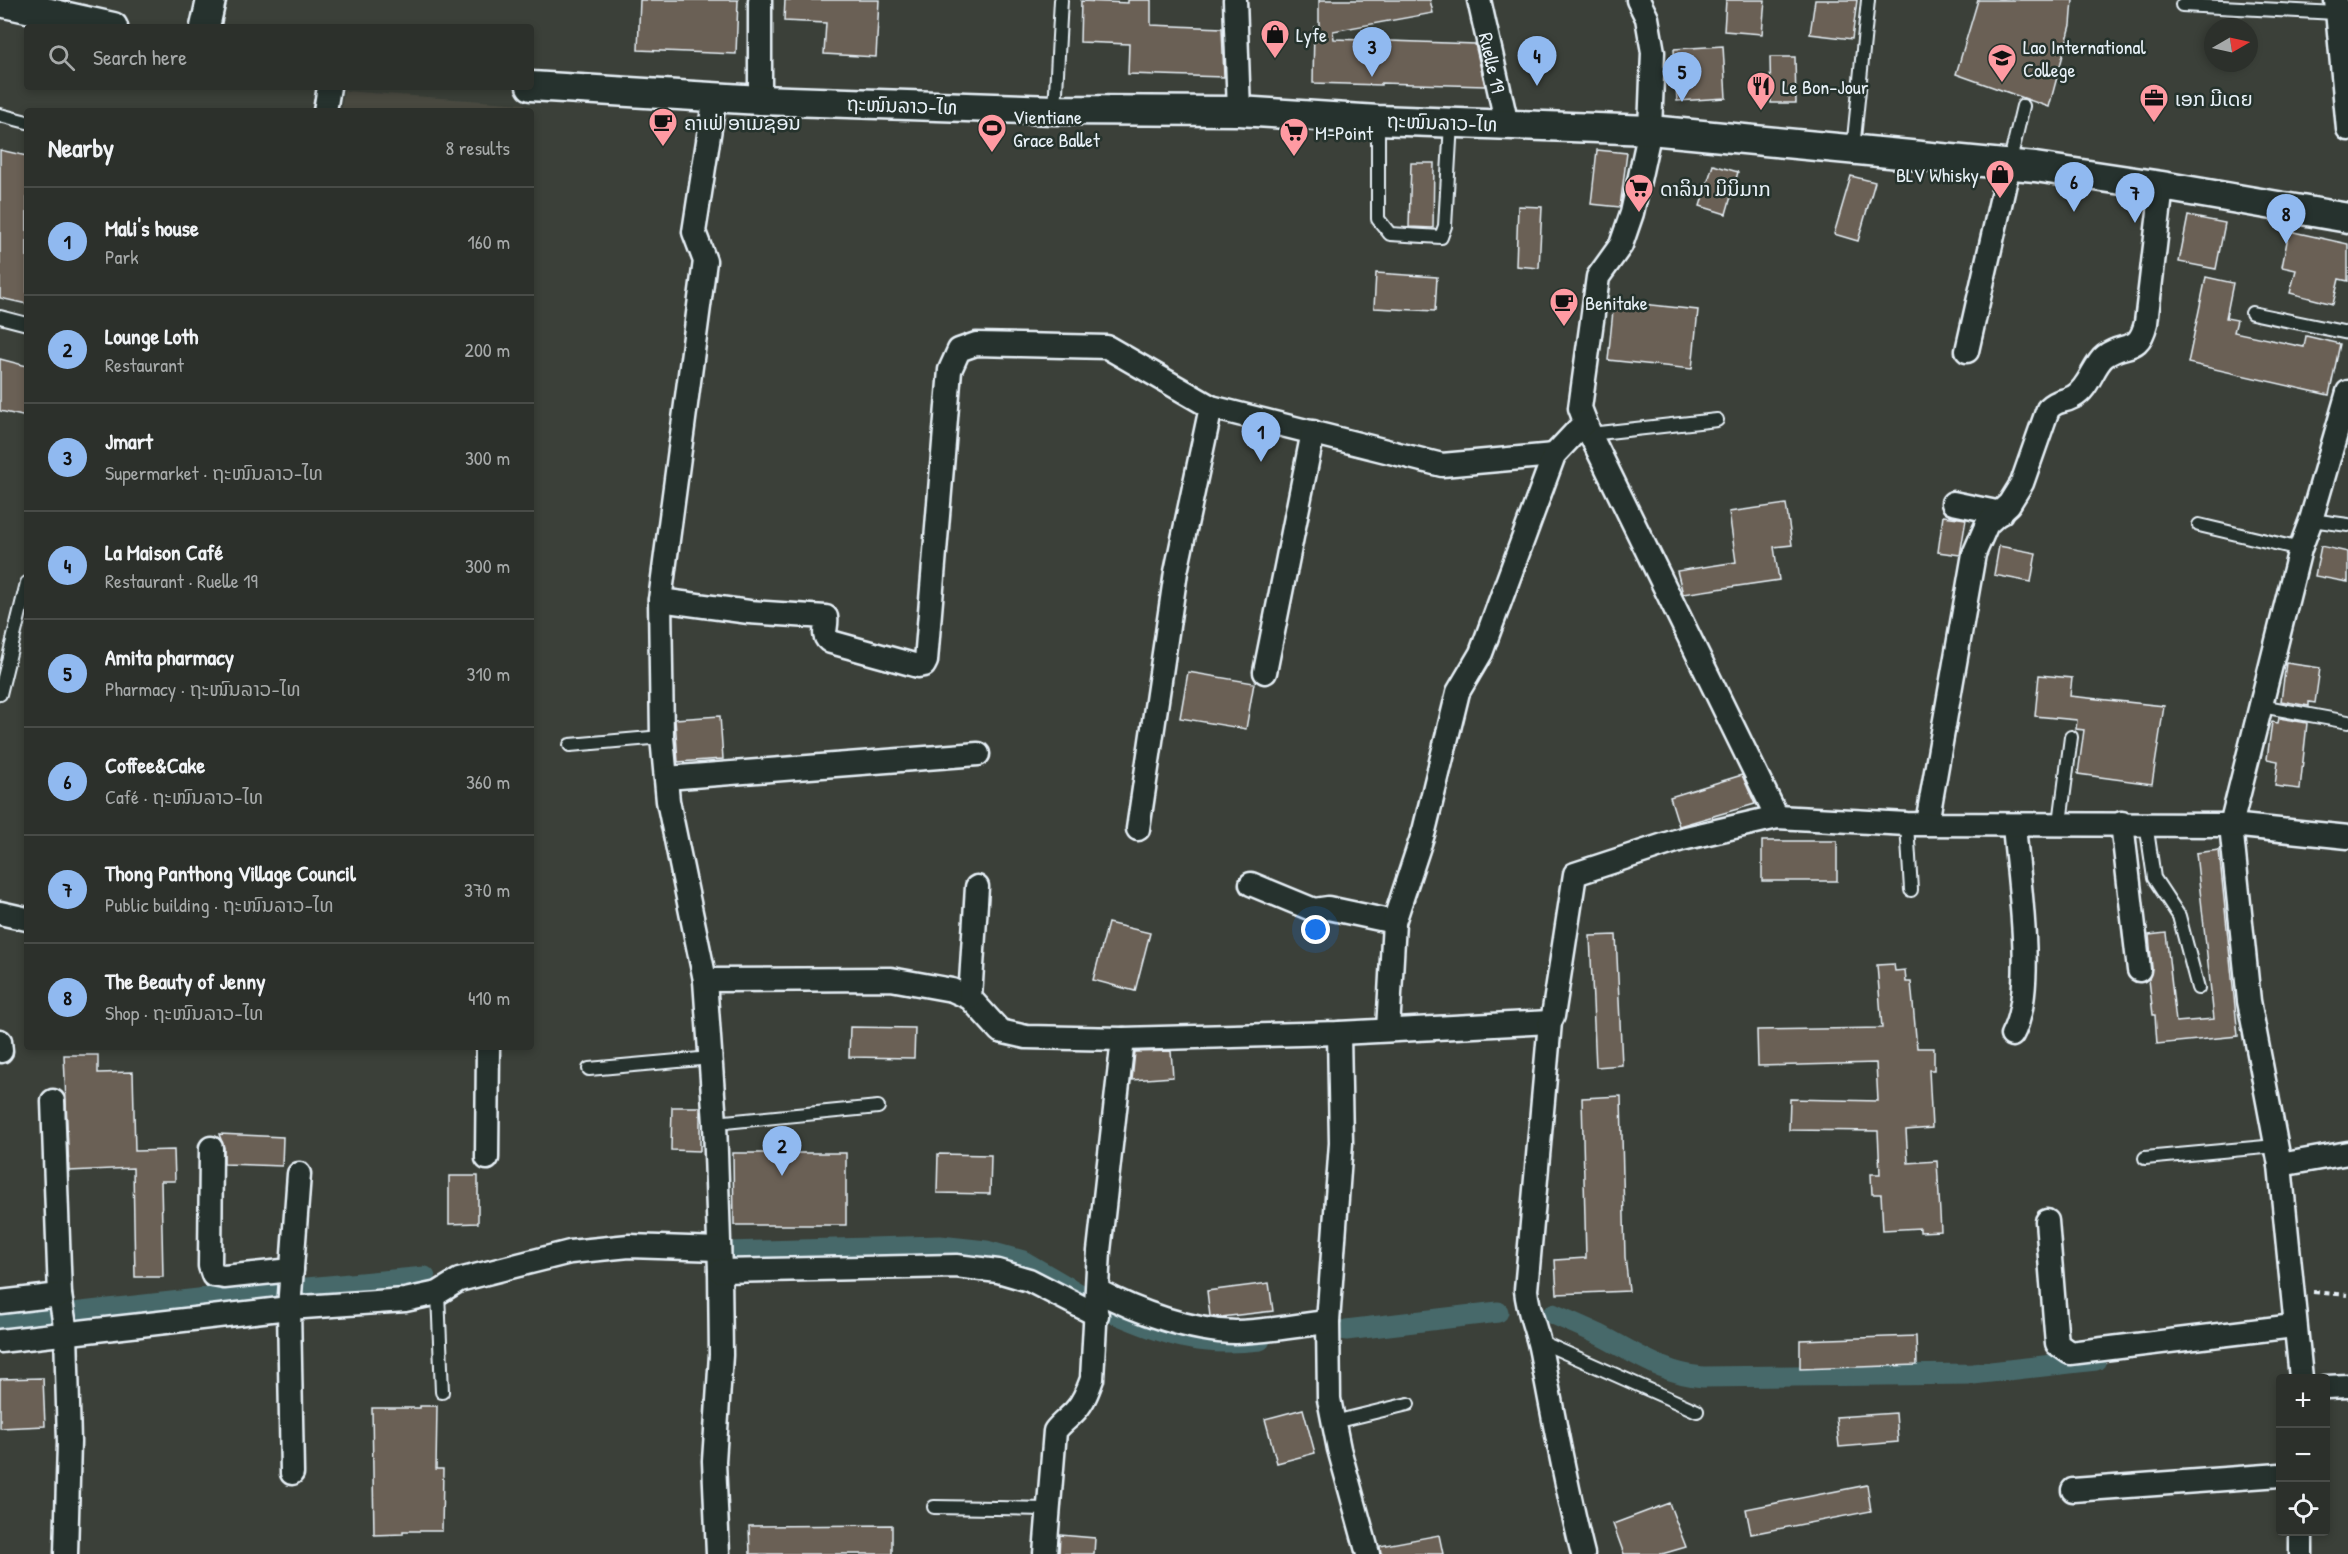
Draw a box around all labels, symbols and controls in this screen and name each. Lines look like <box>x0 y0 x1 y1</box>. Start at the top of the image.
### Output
shop icon: Lyfe <box>1259 18 1291 60</box>
north arrow <box>2204 18 2258 72</box>
place label: Lyfe <box>1296 21 1327 48</box>
search box <box>24 24 534 90</box>
pin: 3 <box>1352 28 1392 77</box>
street label: Ruelle 19 <box>1473 30 1513 95</box>
place label: Lao International College <box>2023 33 2146 83</box>
pin: 4 <box>1518 36 1556 86</box>
icon: search <box>45 41 78 74</box>
text: Search here <box>93 42 187 72</box>
school or university icon: Lao International College <box>1986 42 2018 84</box>
pin: 5 <box>1662 52 1702 102</box>
restaurant icon: Le Bon-Jour <box>1745 70 1777 112</box>
place label: Le Bon-Jour <box>1782 73 1869 100</box>
office icon: ເອກ ມີເດຍ <box>2138 82 2170 124</box>
place label: ເອກ ມີເດຍ <box>2175 85 2253 112</box>
street label: ຖະໜົນລາວ-ໄທ <box>846 90 958 120</box>
place label: Vientiane Grace Ballet <box>1013 103 1101 153</box>
cafe icon: ຄາເຟ່ ອາເມຊອນ <box>647 106 679 148</box>
street label: ຖະໜົນລາວ-ໄທ <box>1386 107 1498 137</box>
place label: ຄາເຟ່ ອາເມຊອນ <box>684 109 801 136</box>
sports icon: Vientiane Grace Ballet <box>976 112 1008 154</box>
supermarket icon: M-Point <box>1278 116 1310 158</box>
place label: M-Point <box>1315 119 1374 146</box>
text: Nearby <box>48 130 114 165</box>
text: 8 results <box>445 134 510 161</box>
shop icon: BLV Whisky <box>1984 158 2016 200</box>
place label: BLV Whisky <box>1896 161 1979 188</box>
pin: 6 <box>2054 162 2094 212</box>
supermarket icon: ດາລິນາ ມິນິມາກ <box>1623 172 1655 214</box>
pin: 7 <box>2116 174 2154 223</box>
place label: ດາລິນາ ມິນິມາກ <box>1660 175 1771 202</box>
pin: 8 <box>2266 194 2306 244</box>
text: Mali's house <box>105 213 199 243</box>
text: 1 <box>64 228 71 255</box>
text: 160 m <box>468 228 510 255</box>
text: Park <box>105 243 138 270</box>
cafe icon: Benitake <box>1548 286 1580 328</box>
place label: Benitake <box>1585 289 1648 316</box>
text: Lounge Loth <box>105 321 198 351</box>
text: 2 <box>63 336 72 363</box>
text: 200 m <box>465 336 510 363</box>
text: Restaurant <box>105 351 184 378</box>
pin: 1 <box>1242 412 1280 462</box>
text: Jmart <box>105 426 153 456</box>
text: 3 <box>63 444 72 471</box>
text: 300 m <box>465 444 510 471</box>
text: Supermarket · ຖະໜົນລາວ-ໄທ <box>105 459 323 486</box>
text: La Maison Café <box>105 537 223 567</box>
text: 4 <box>64 552 71 579</box>
text: 300 m <box>465 552 510 579</box>
text: Restaurant · Ruelle 19 <box>105 567 258 594</box>
text: Amita pharmacy <box>105 642 234 672</box>
text: 5 <box>63 660 72 687</box>
text: 310 m <box>467 660 510 687</box>
text: Pharmacy · ຖະໜົນລາວ-ໄທ <box>105 675 301 702</box>
text: Coffee&Cake <box>105 750 205 780</box>
text: 6 <box>64 768 71 795</box>
text: 360 m <box>466 768 510 795</box>
text: Café · ຖະໜົນລາວ-ໄທ <box>105 783 263 810</box>
text: Thong Panthong Village Council <box>105 858 356 888</box>
text: 7 <box>63 876 72 903</box>
text: 370 m <box>464 876 510 903</box>
text: Public building · ຖະໜົນລາວ-ໄທ <box>105 891 334 918</box>
your location <box>1301 915 1330 944</box>
text: The Beauty of Jenny <box>105 966 266 996</box>
text: 8 <box>63 984 72 1011</box>
text: 410 m <box>468 984 510 1011</box>
text: Shop · ຖະໜົນລາວ-ໄທ <box>105 999 264 1026</box>
pin: 2 <box>762 1126 802 1176</box>
map controls <box>2276 1374 2330 1536</box>
button: + <box>2276 1374 2330 1428</box>
button: − <box>2276 1428 2330 1482</box>
button: locate <box>2276 1482 2330 1536</box>

